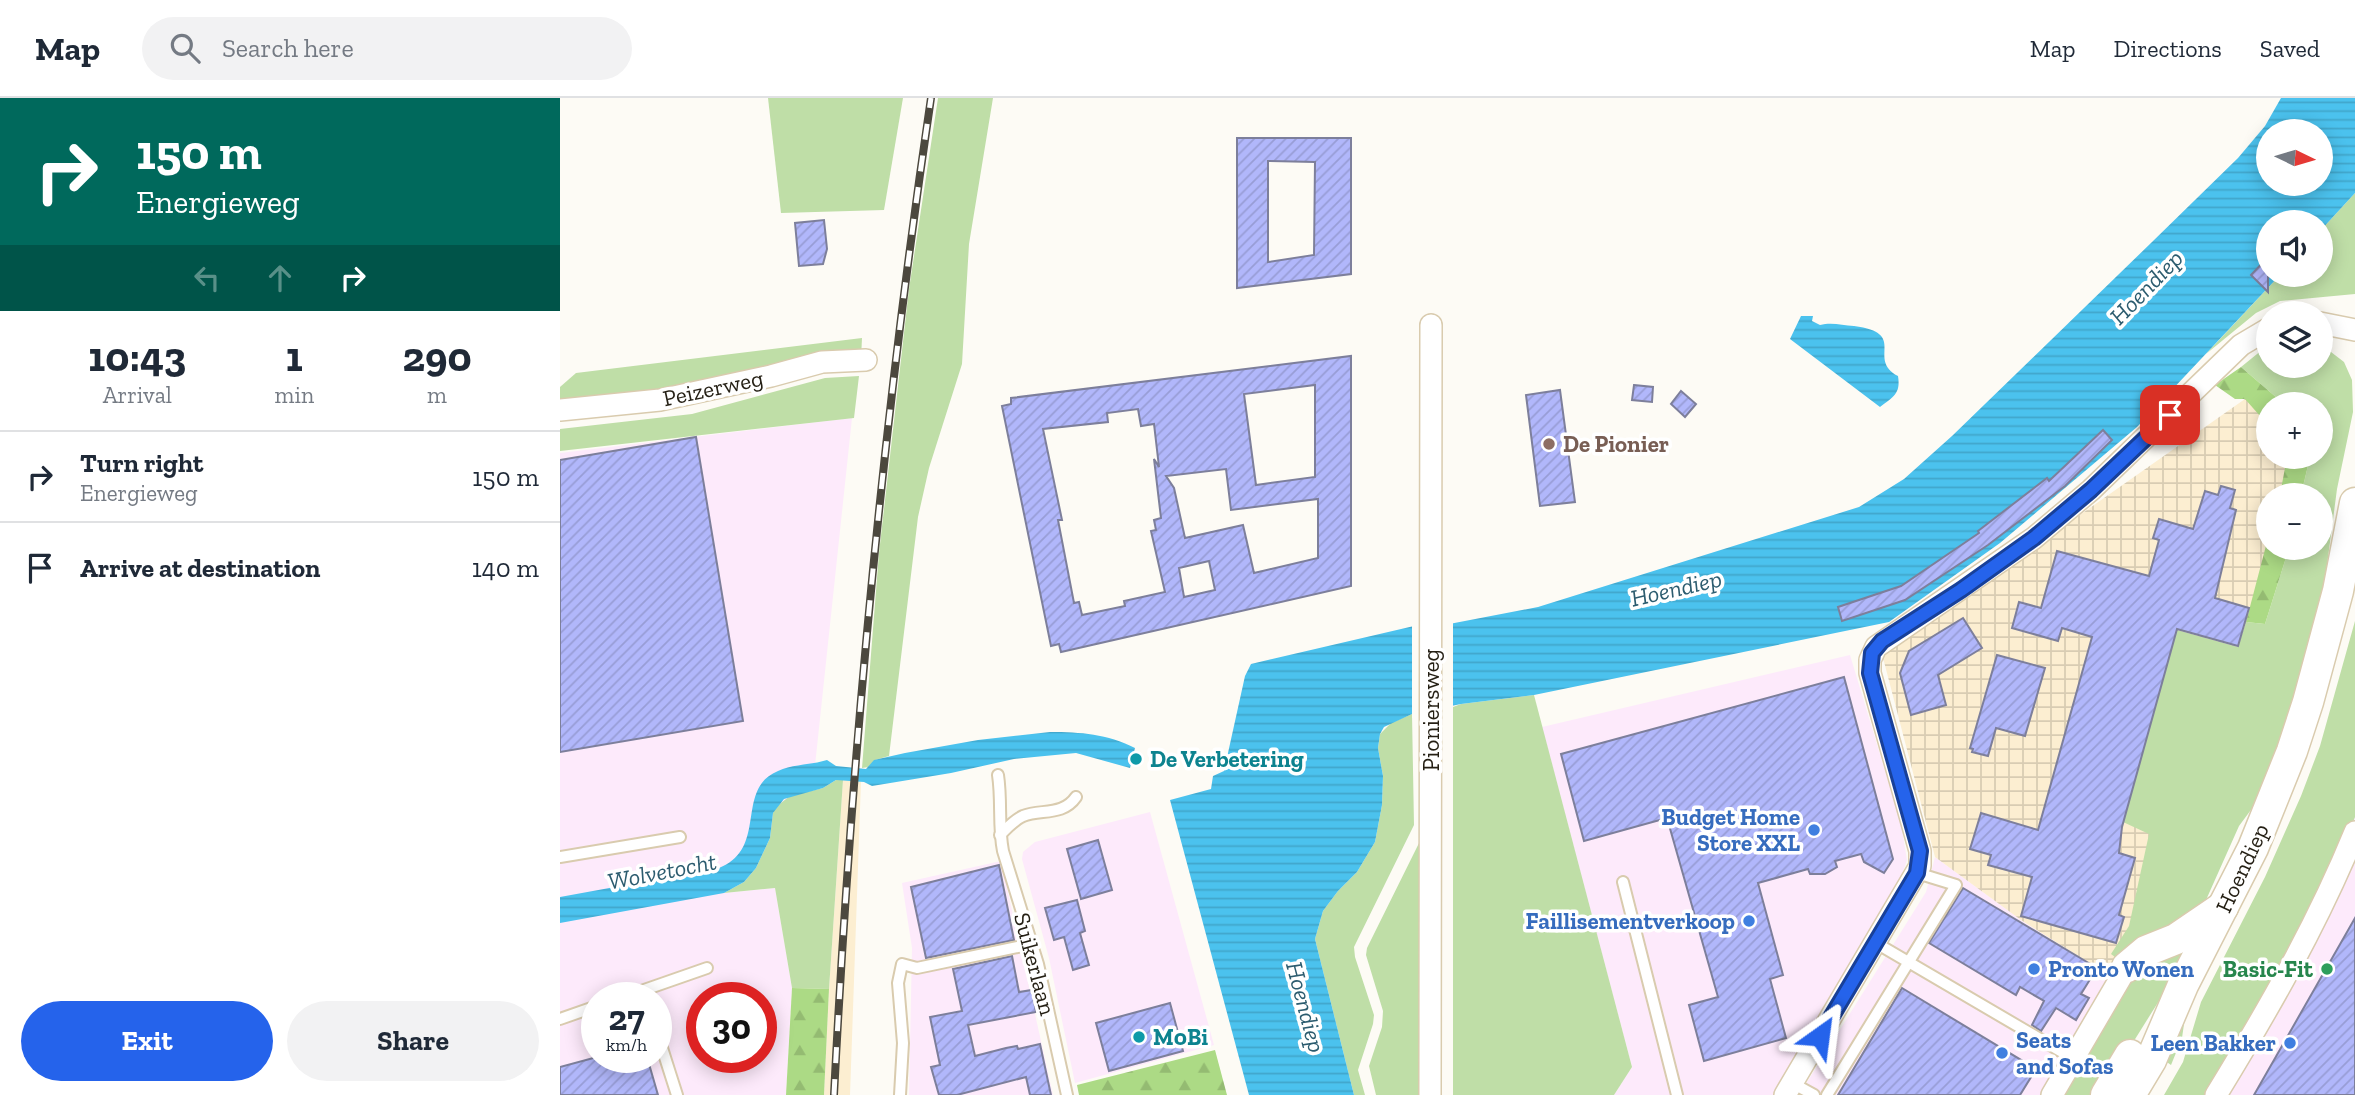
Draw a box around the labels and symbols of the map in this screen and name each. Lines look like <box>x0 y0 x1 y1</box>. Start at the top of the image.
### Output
north arrow <box>2256 119 2333 196</box>
water label: Hoendiep <box>2103 244 2189 330</box>
street label: Peizerweg <box>660 364 766 412</box>
pin <box>2140 385 2200 445</box>
place label: De Pionier <box>1563 430 1669 458</box>
marker: De Pionier <box>1541 436 1557 452</box>
water label: Hoendiep <box>1627 563 1725 613</box>
street label: Pioniersweg <box>1417 648 1445 771</box>
place label: De Verbetering <box>1150 745 1304 773</box>
marker: De Verbetering <box>1128 751 1144 767</box>
place label: Budget Home Store XXL <box>1661 803 1800 857</box>
street label: Hoendiep <box>2209 819 2275 917</box>
marker: Budget Home Store XXL <box>1806 822 1822 838</box>
water label: Wolvetocht <box>605 846 719 896</box>
place label: Faillisementverkoop <box>1526 907 1735 935</box>
street label: Suikerlaan <box>1008 910 1062 1018</box>
marker: Faillisementverkoop <box>1741 913 1757 929</box>
place label: Pronto Wonen <box>2048 955 2194 983</box>
place label: Basic-Fit <box>2223 955 2314 983</box>
water label: Hoendiep <box>1280 958 1332 1056</box>
marker: Pronto Wonen <box>2026 961 2042 977</box>
marker: Basic-Fit <box>2319 961 2335 977</box>
speed limit sign: 30 <box>686 982 777 1073</box>
position arrow <box>1783 999 1857 1073</box>
place label: M0Bi <box>1153 1023 1208 1051</box>
place label: Seats and Sofas <box>2016 1026 2114 1080</box>
marker: M0Bi <box>1131 1029 1147 1045</box>
place label: Leen Bakker <box>2150 1029 2276 1057</box>
marker: Leen Bakker <box>2282 1035 2298 1051</box>
marker: Seats and Sofas <box>1994 1045 2010 1061</box>

